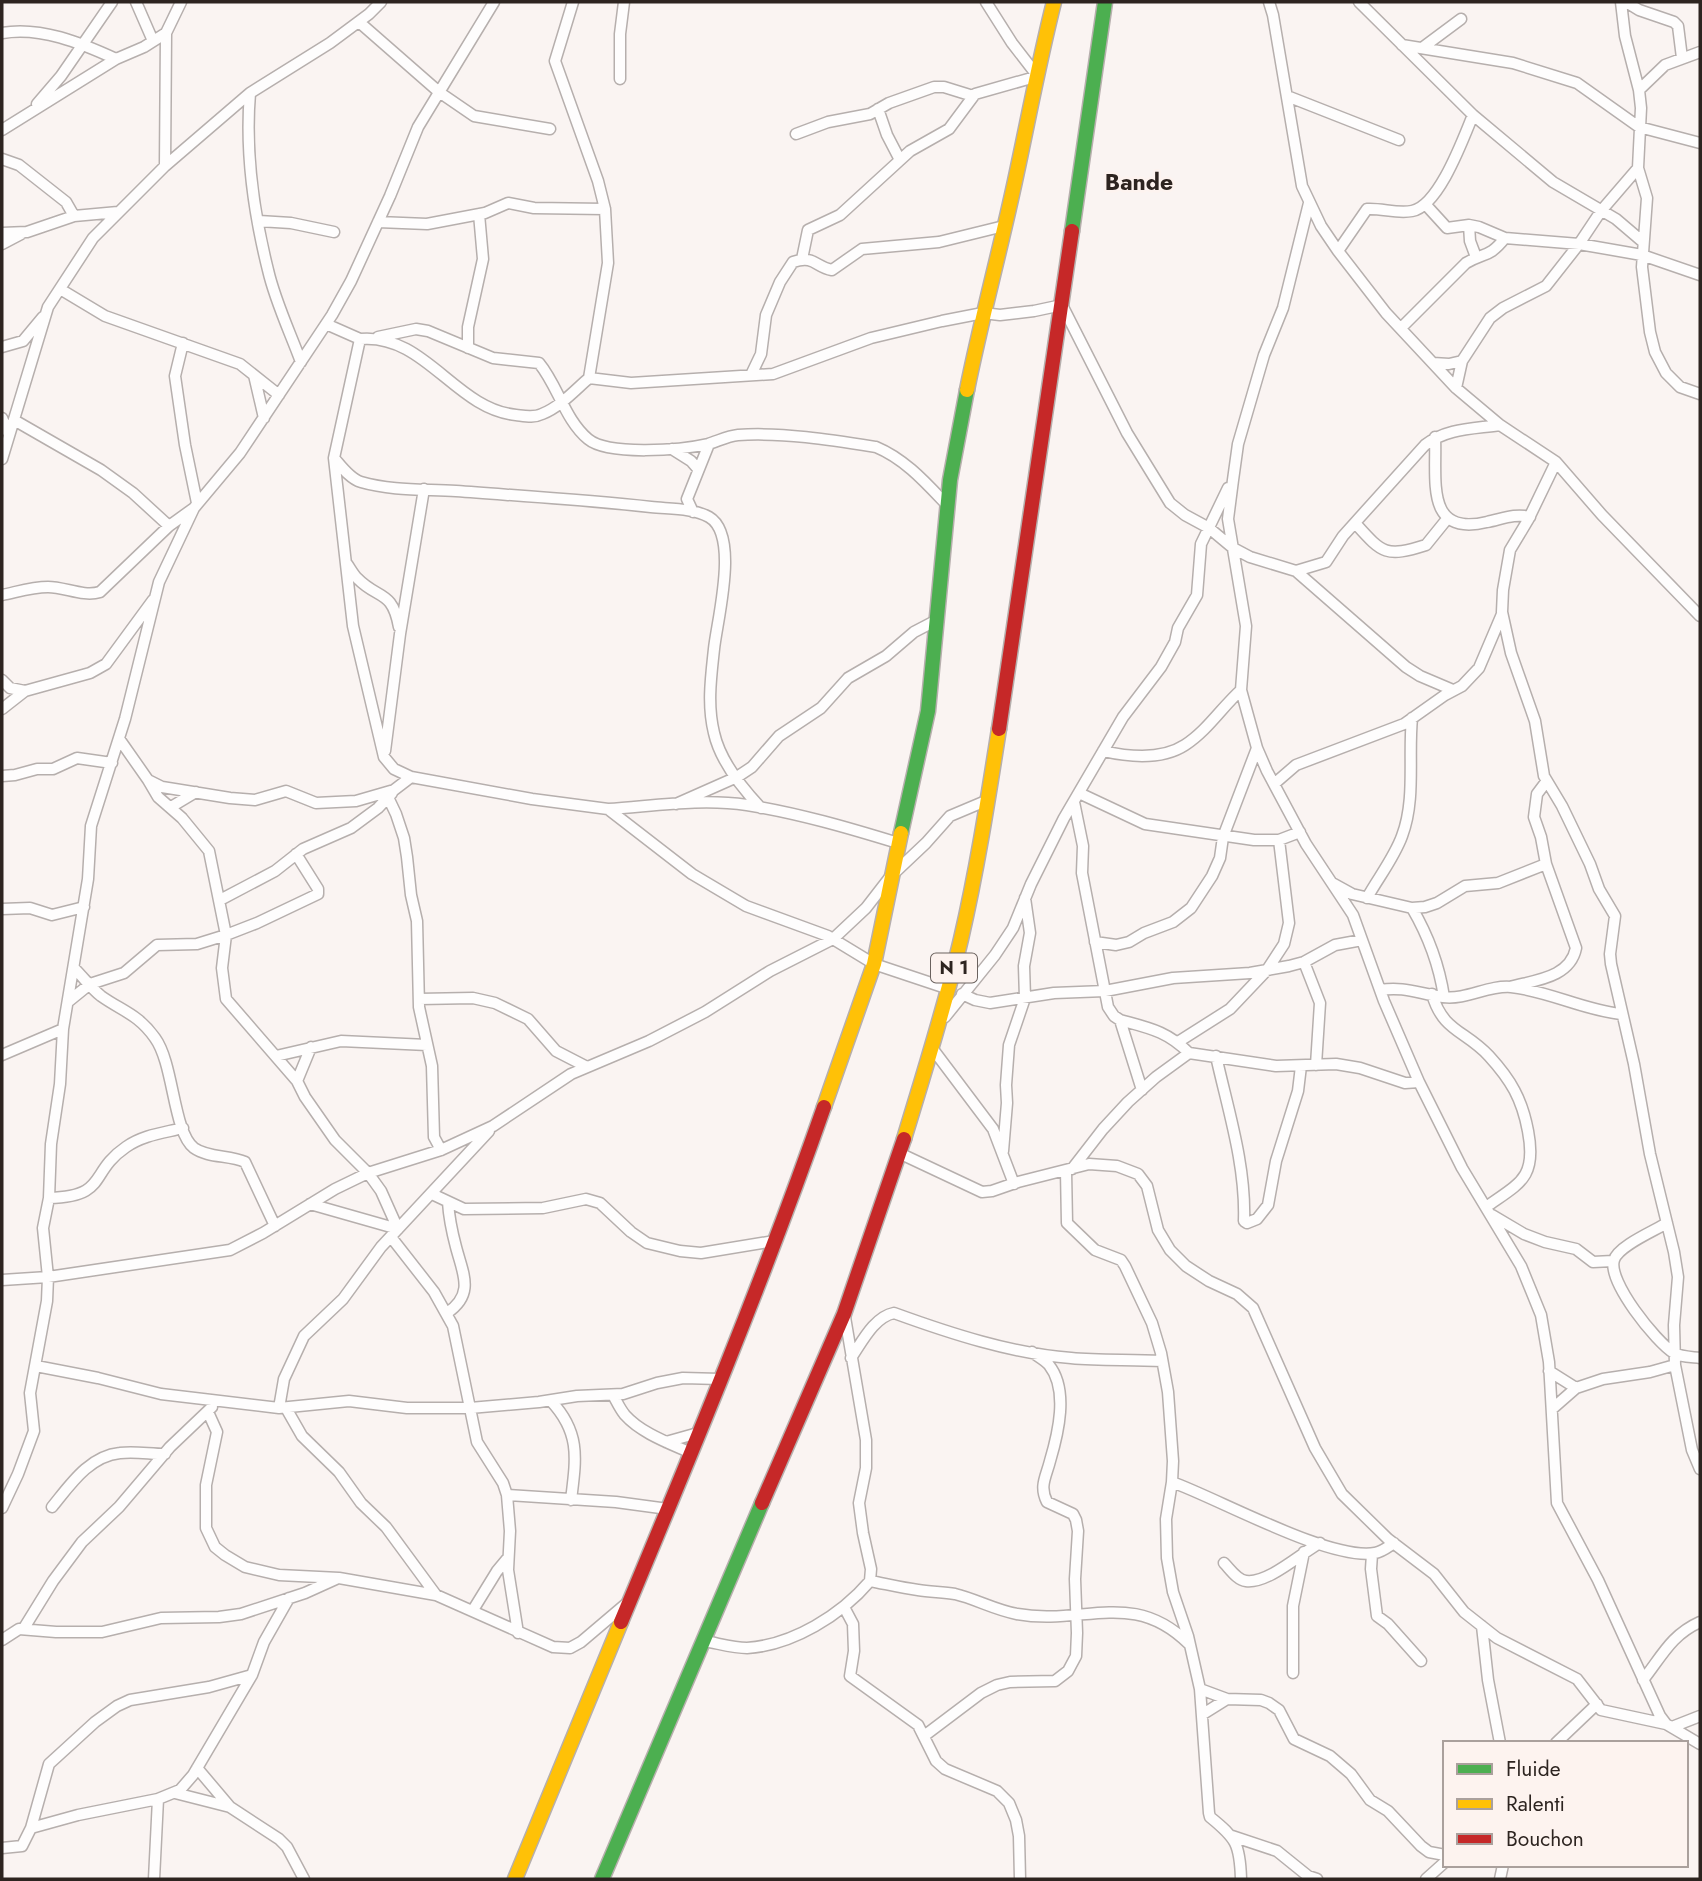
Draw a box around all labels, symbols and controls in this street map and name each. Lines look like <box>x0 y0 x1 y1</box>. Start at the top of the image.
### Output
district label: Bande <box>1105 165 1173 199</box>
road number: N 1 <box>931 953 977 982</box>
legend <box>1443 1741 1688 1867</box>
text: Fluide <box>1506 1754 1561 1784</box>
text: Ralenti <box>1506 1789 1565 1819</box>
text: Bouchon <box>1506 1824 1584 1854</box>

